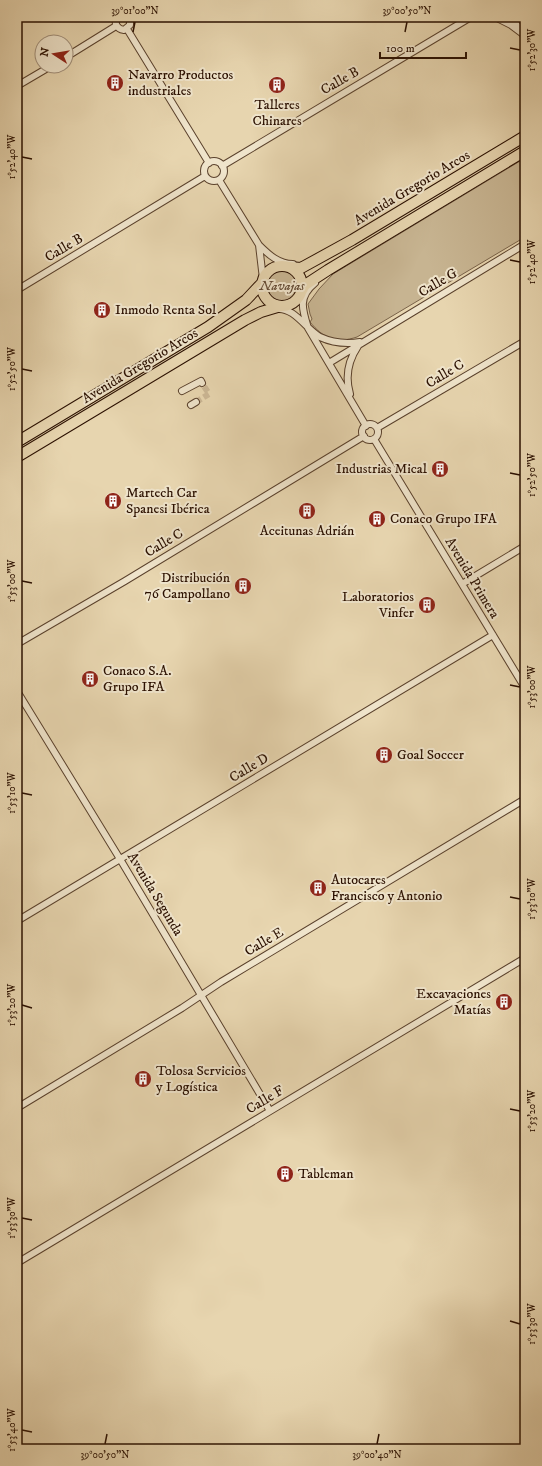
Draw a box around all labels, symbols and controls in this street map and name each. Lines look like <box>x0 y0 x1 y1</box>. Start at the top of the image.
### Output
text: 39°01'00"N <box>111 5 159 17</box>
text: 39°00'50"N <box>383 5 431 17</box>
text: 1°52'30"W <box>526 28 538 71</box>
north arrow <box>34 34 74 74</box>
scale bar <box>380 34 466 60</box>
text: 100 m <box>386 41 415 56</box>
text: N <box>37 46 53 58</box>
street label: Calle B <box>318 63 362 99</box>
place label: Navarro Productos industriales <box>128 66 234 100</box>
building icon: Navarro Productos industriales <box>105 73 125 93</box>
building icon: Talleres Chinares <box>267 75 287 95</box>
place label: Talleres Chinares <box>252 96 302 130</box>
text: 1°52'40"W <box>6 134 18 179</box>
street label: Avenida Gregorio Arcos <box>351 146 473 230</box>
street label: Calle B <box>42 230 86 266</box>
text: 1°52'40"W <box>526 239 538 284</box>
street label: Calle G <box>415 264 461 302</box>
park label: Navajas <box>258 277 305 295</box>
building icon: Inmodo Renta Sol <box>92 300 112 320</box>
place label: Inmodo Renta Sol <box>115 301 217 319</box>
street label: Avenida Gregorio Arcos <box>79 324 201 408</box>
text: 1°52'50"W <box>6 346 18 391</box>
street label: Calle C <box>422 356 468 392</box>
text: 1°52'50"W <box>526 452 538 497</box>
building icon: Industrias Mical <box>430 459 450 479</box>
place label: Industrias Mical <box>336 460 428 478</box>
place label: Martech Car Spanesi Ibérica <box>126 484 210 518</box>
building icon: Martech Car Spanesi Ibérica <box>103 491 123 511</box>
building icon: Aceitunas Adrián <box>297 501 317 521</box>
building icon: Conaco Grupo IFA <box>367 509 387 529</box>
place label: Conaco Grupo IFA <box>390 510 498 528</box>
place label: Aceitunas Adrián <box>260 522 355 540</box>
street label: Calle C <box>141 525 187 561</box>
street label: Avenida Primera <box>441 534 503 622</box>
text: 1°53'00"W <box>6 559 18 603</box>
place label: Distribución 76 Campollano <box>144 569 231 603</box>
building icon: Distribución 76 Campollano <box>233 576 253 596</box>
place label: Laboratorios Vinfer <box>342 588 415 622</box>
building icon: Laboratorios Vinfer <box>417 595 437 615</box>
place label: Conaco S.A. Grupo IFA <box>103 662 172 696</box>
text: 1°53'00"W <box>526 665 538 709</box>
building icon: Conaco S.A. Grupo IFA <box>80 669 100 689</box>
building icon: Goal Soccer <box>374 745 394 765</box>
place label: Goal Soccer <box>397 746 465 764</box>
street label: Calle D <box>226 749 272 787</box>
text: 1°53'10"W <box>6 772 18 814</box>
street label: Avenida Segunda <box>123 849 187 939</box>
place label: Autocares Francisco y Antonio <box>331 871 442 905</box>
building icon: Autocares Francisco y Antonio <box>308 878 328 898</box>
text: 1°53'10"W <box>526 878 538 920</box>
street label: Calle E <box>241 923 287 961</box>
text: 1°53'20"W <box>6 983 18 1026</box>
place label: Excavaciones Matías <box>416 985 491 1019</box>
building icon: Excavaciones Matías <box>494 992 514 1012</box>
place label: Tolosa Servicios y Logística <box>156 1062 246 1096</box>
building icon: Tolosa Servicios y Logística <box>133 1069 153 1089</box>
street label: Calle F <box>243 1082 288 1118</box>
text: 1°53'20"W <box>526 1089 538 1132</box>
building icon: Tableman <box>275 1164 295 1184</box>
place label: Tableman <box>298 1165 354 1183</box>
text: 1°53'30"W <box>6 1196 18 1239</box>
text: 1°53'30"W <box>526 1302 538 1345</box>
text: 1°53'40"W <box>6 1407 18 1452</box>
text: 39°00'50"N <box>81 1449 129 1461</box>
text: 39°00'40"N <box>352 1449 402 1461</box>

